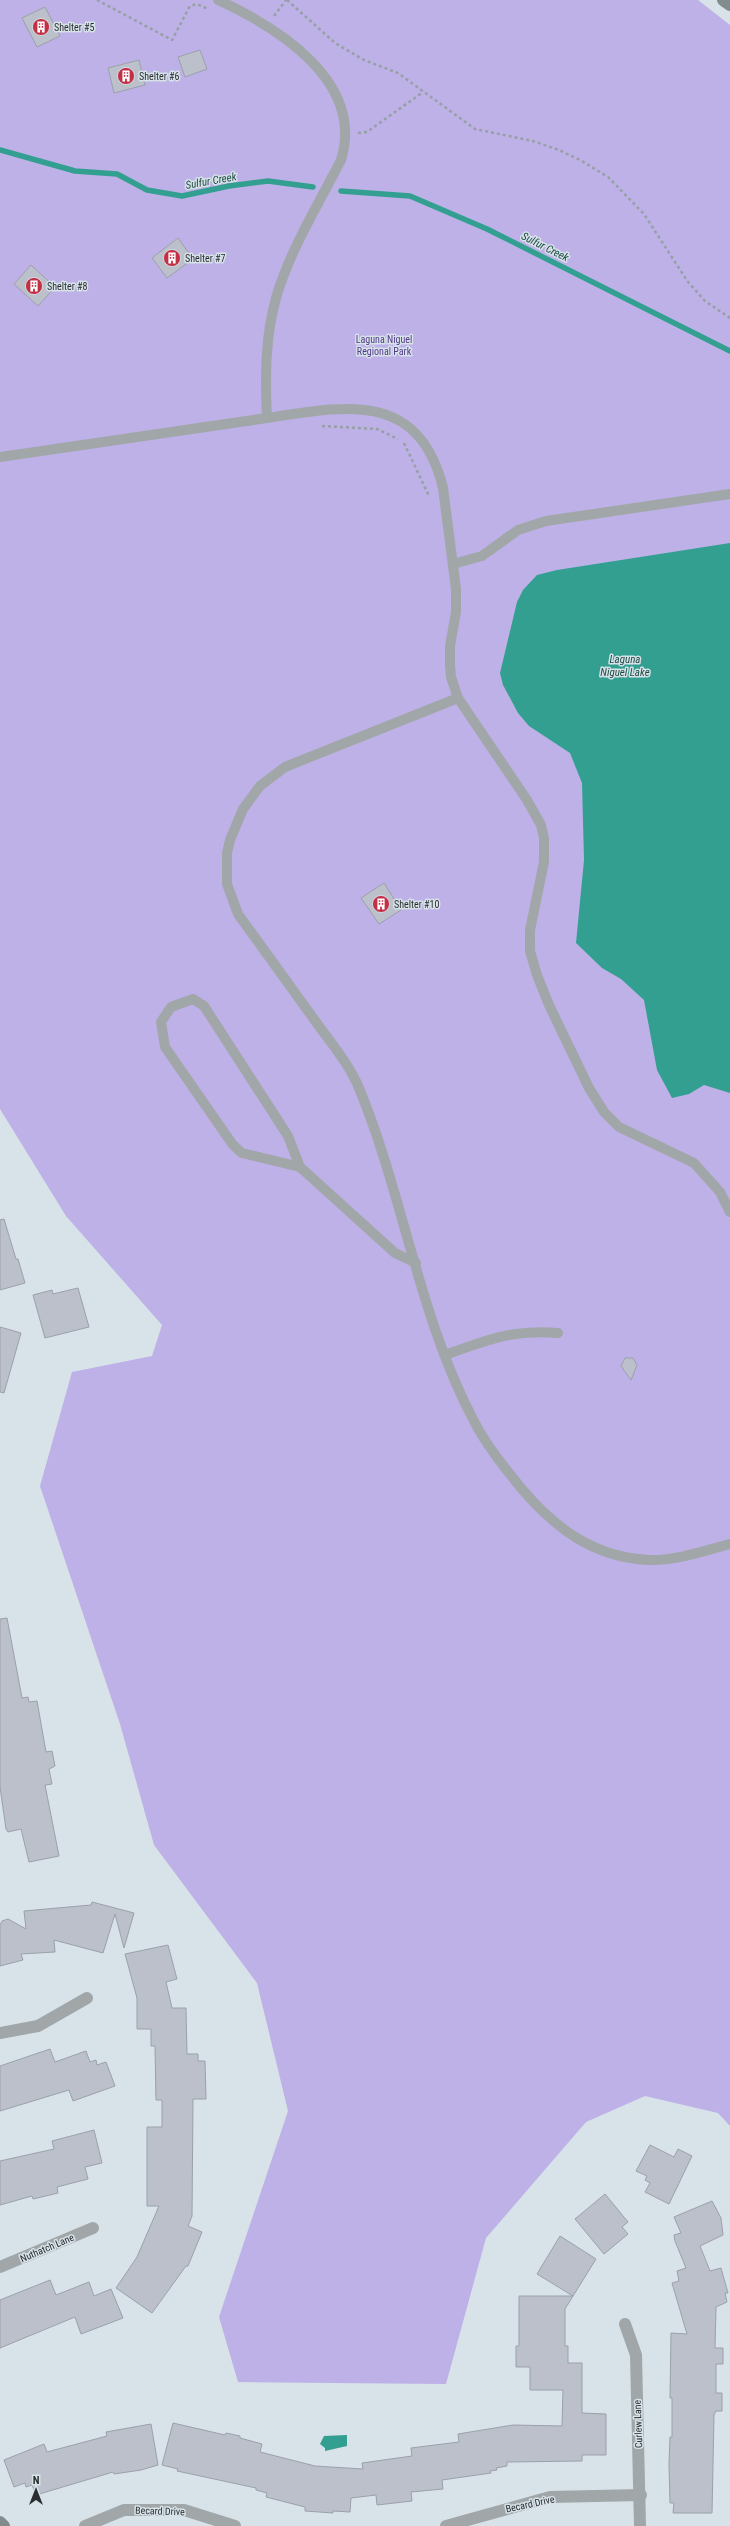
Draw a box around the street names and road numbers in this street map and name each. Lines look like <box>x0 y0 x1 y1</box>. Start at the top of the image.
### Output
street label: Nuthatch Lane <box>18 2232 76 2264</box>
street label: Curlew Lane <box>632 2399 644 2448</box>
street label: Becard Drive <box>505 2493 556 2515</box>
street label: Becard Drive <box>135 2505 185 2517</box>

